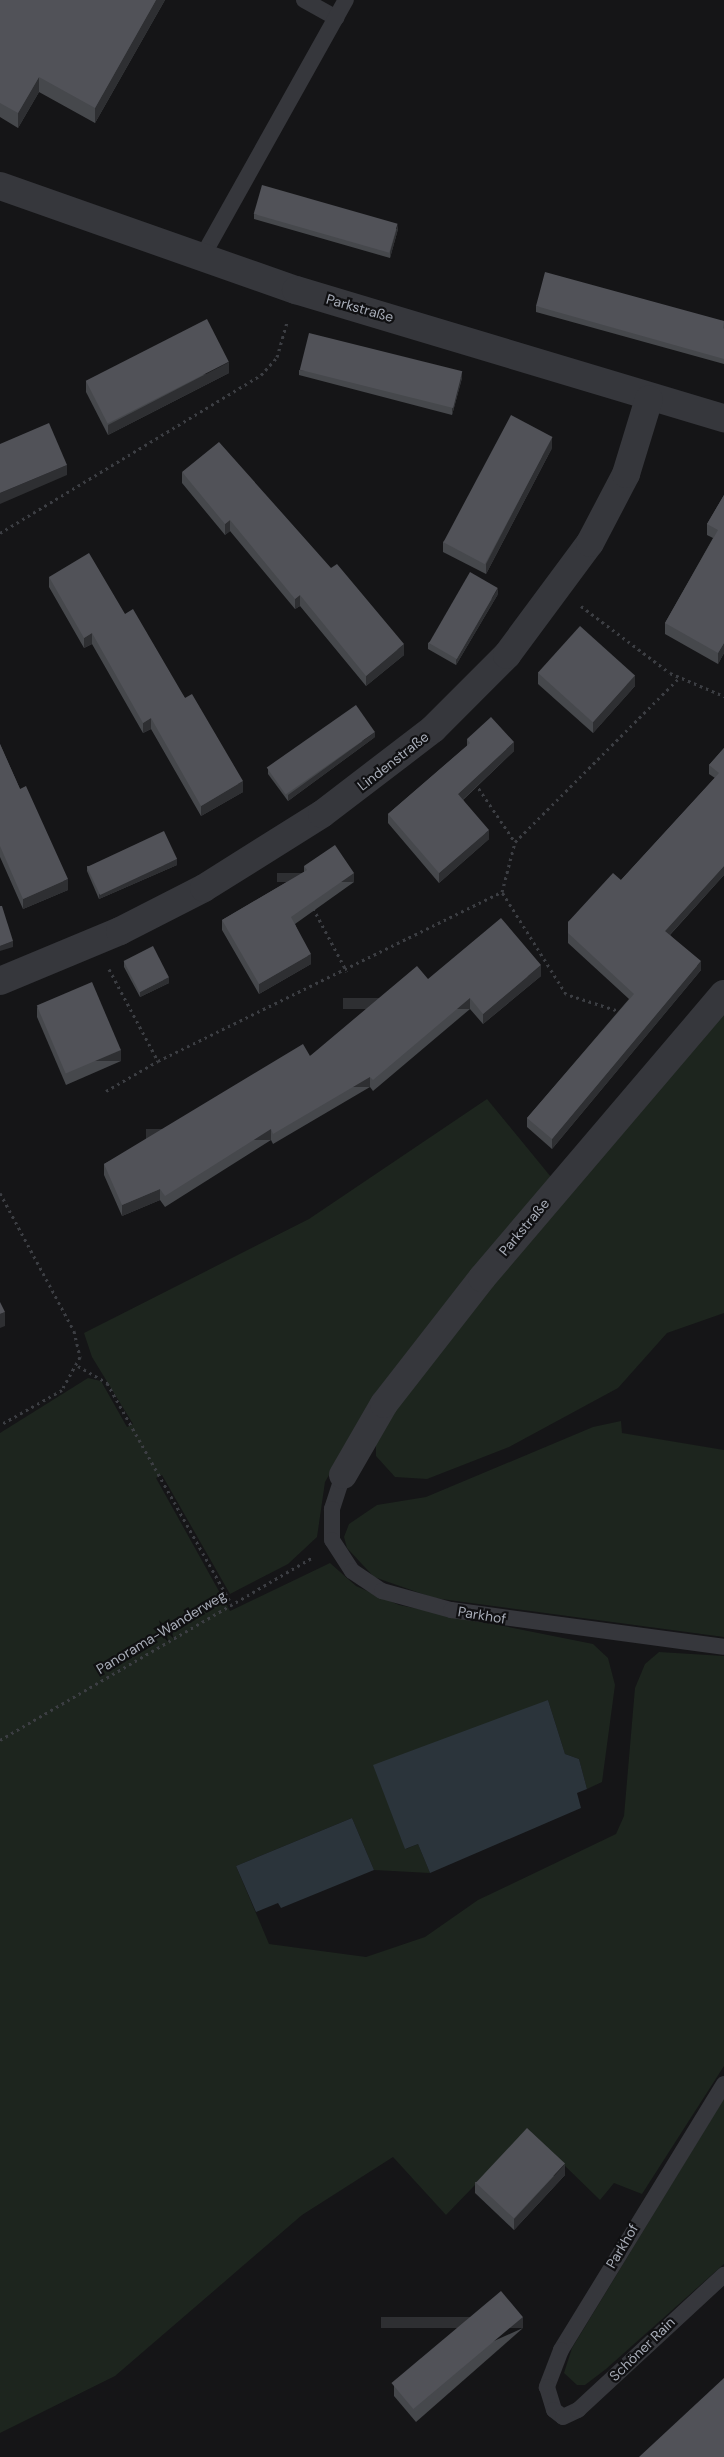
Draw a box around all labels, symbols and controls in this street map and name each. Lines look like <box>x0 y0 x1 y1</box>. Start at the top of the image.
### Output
street label: Parkstraße <box>324 290 396 326</box>
street label: Lindenstraße <box>354 728 432 794</box>
street label: Parkstraße <box>495 1195 553 1259</box>
street label: Panorama-Wanderweg <box>93 1587 229 1677</box>
street label: Parkhof <box>457 1603 507 1627</box>
street label: Parkhof <box>602 2221 642 2271</box>
street label: Schöner Rain <box>606 2314 678 2384</box>

